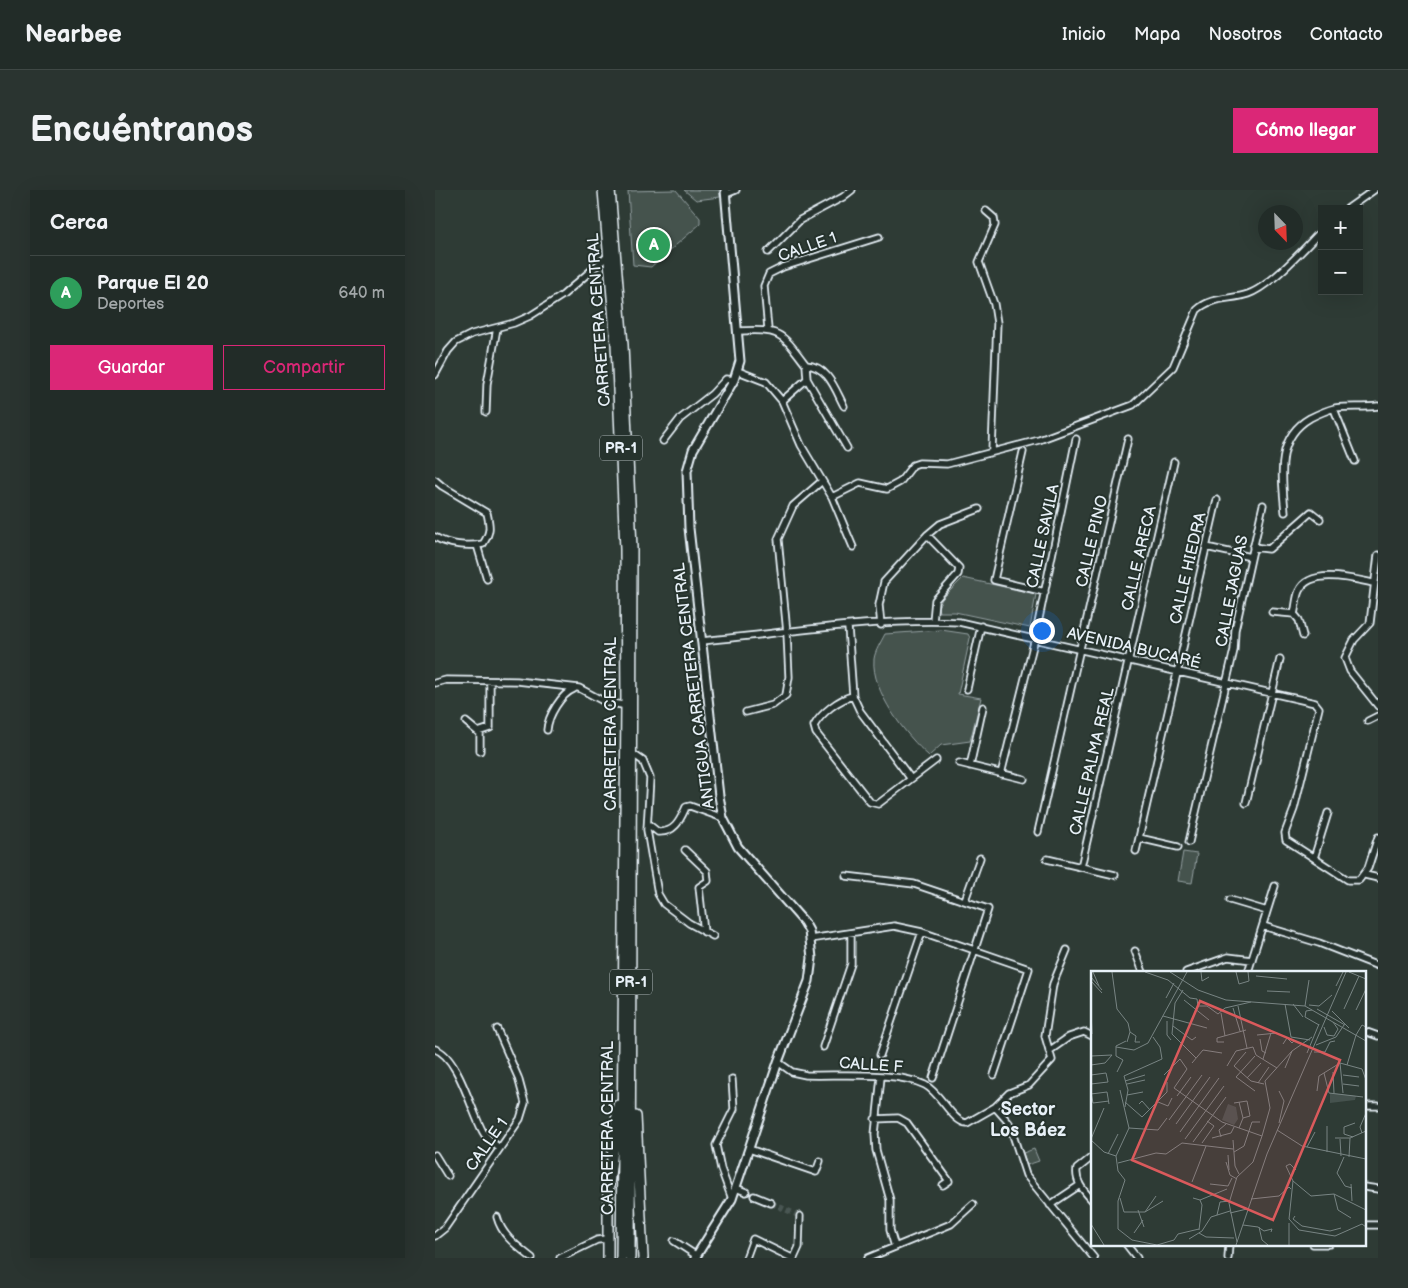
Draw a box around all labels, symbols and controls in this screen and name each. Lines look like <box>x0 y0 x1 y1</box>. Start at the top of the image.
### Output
text: Nearbee <box>25 20 122 49</box>
text: Inicio <box>1062 24 1106 45</box>
text: Mapa <box>1134 24 1180 45</box>
text: Nosotros <box>1208 24 1282 45</box>
text: Contacto <box>1310 24 1383 45</box>
button: Cómo llegar <box>1233 108 1378 153</box>
text: Encuéntranos <box>30 109 253 152</box>
north arrow <box>1258 205 1303 250</box>
map controls <box>1318 205 1363 295</box>
button: + <box>1318 205 1363 250</box>
text: Cerca <box>50 210 108 235</box>
pin: A <box>638 226 670 264</box>
street label: CALLE 1 <box>776 229 839 266</box>
street label: CARRETERA CENTRAL <box>584 232 615 407</box>
button: − <box>1318 250 1363 295</box>
text: Parque El 20 <box>97 272 209 295</box>
text: A <box>61 284 71 303</box>
text: 640 m <box>339 284 385 303</box>
text: Deportes <box>97 295 164 314</box>
button: Guardar <box>50 345 213 390</box>
button: Compartir <box>223 345 385 390</box>
road number: PR-1 <box>600 436 642 460</box>
street label: CALLE SAVILA <box>1023 482 1064 590</box>
street label: CALLE PINO <box>1073 494 1112 589</box>
street label: CALLE ARECA <box>1118 504 1161 613</box>
street label: CALLE HIEDRA <box>1166 510 1211 626</box>
street label: CALLE JAGUAS <box>1212 534 1253 649</box>
street label: ANTIGUA CARRETERA CENTRAL <box>670 561 719 810</box>
your location <box>1029 618 1055 644</box>
street label: AVENIDA BUCARÉ <box>1065 622 1203 673</box>
street label: CARRETERA CENTRAL <box>602 636 621 811</box>
street label: CALLE PALMA REAL <box>1066 685 1119 837</box>
road number: PR-1 <box>610 970 652 994</box>
inset map <box>1091 971 1366 1246</box>
street label: CARRETERA CENTRAL <box>599 1040 618 1215</box>
street label: CALLE F <box>838 1054 904 1077</box>
district label: Sector Los Báez <box>990 1099 1066 1141</box>
street label: CALLE 1 <box>462 1115 512 1175</box>

